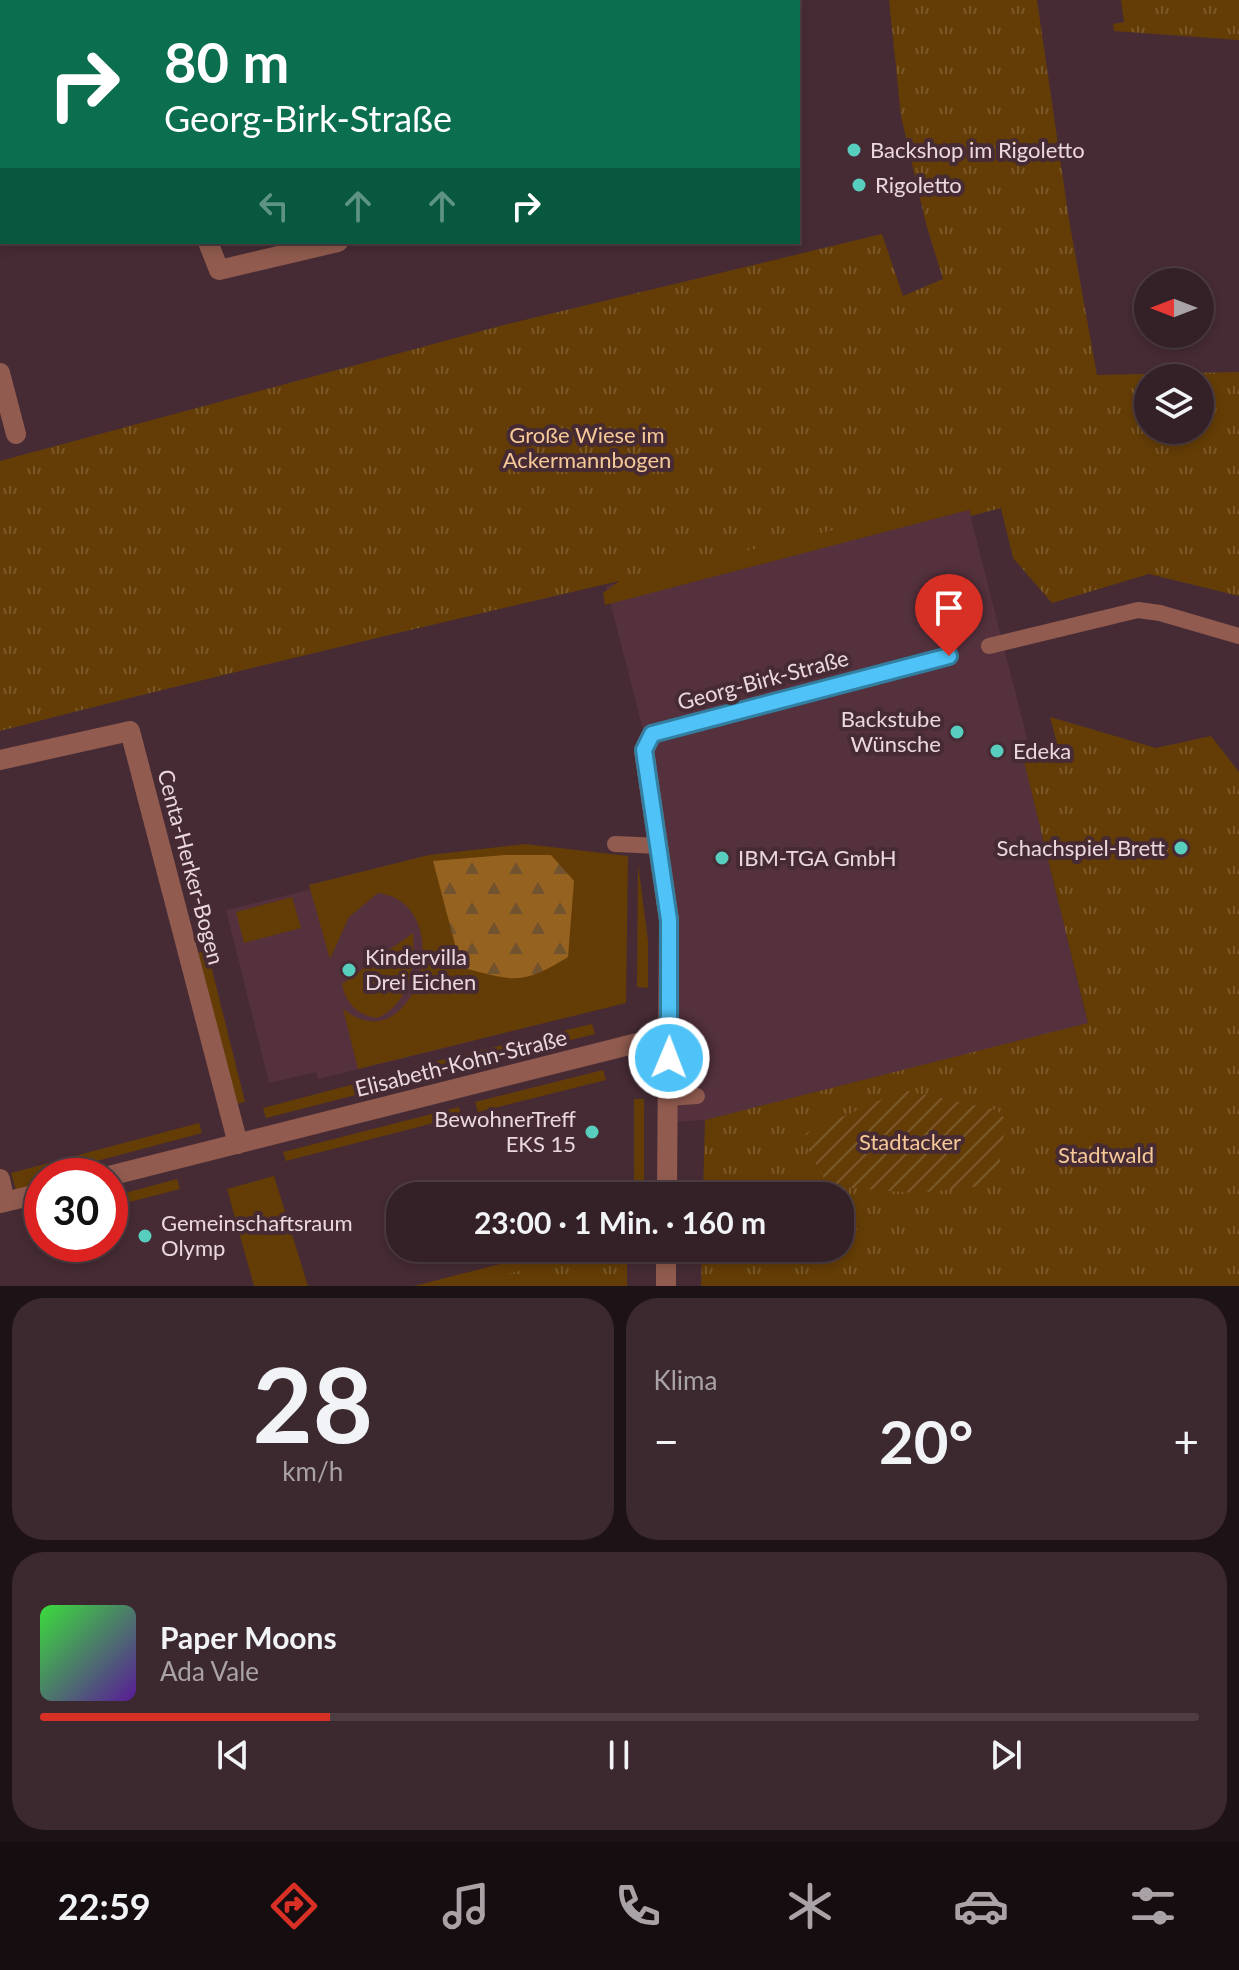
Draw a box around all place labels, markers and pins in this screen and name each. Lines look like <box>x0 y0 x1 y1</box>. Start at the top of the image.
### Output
place label: Backshop im Rigoletto <box>870 136 1085 163</box>
marker: Backshop im Rigoletto <box>845 141 863 159</box>
place label: Rigoletto <box>875 171 962 198</box>
marker: Rigoletto <box>850 176 868 194</box>
pin <box>915 574 983 656</box>
place label: Backstube Wünsche <box>841 705 941 757</box>
marker: Backstube Wünsche <box>948 723 966 741</box>
place label: Edeka <box>1013 737 1071 764</box>
marker: Edeka <box>988 742 1006 760</box>
place label: Schachspiel-Brett <box>996 834 1165 861</box>
marker: Schachspiel-Brett <box>1172 839 1190 857</box>
place label: IBM-TGA GmbH <box>738 844 896 871</box>
marker: IBM-TGA GmbH <box>713 849 731 867</box>
place label: Kindervilla Drei Eichen <box>365 943 476 995</box>
marker: Kindervilla Drei Eichen <box>340 961 358 979</box>
place label: BewohnerTreff EKS 15 <box>434 1105 576 1157</box>
marker: BewohnerTreff EKS 15 <box>583 1123 601 1141</box>
place label: Gemeinschaftsraum Olymp <box>161 1209 353 1261</box>
marker: Gemeinschaftsraum Olymp <box>136 1227 154 1245</box>

